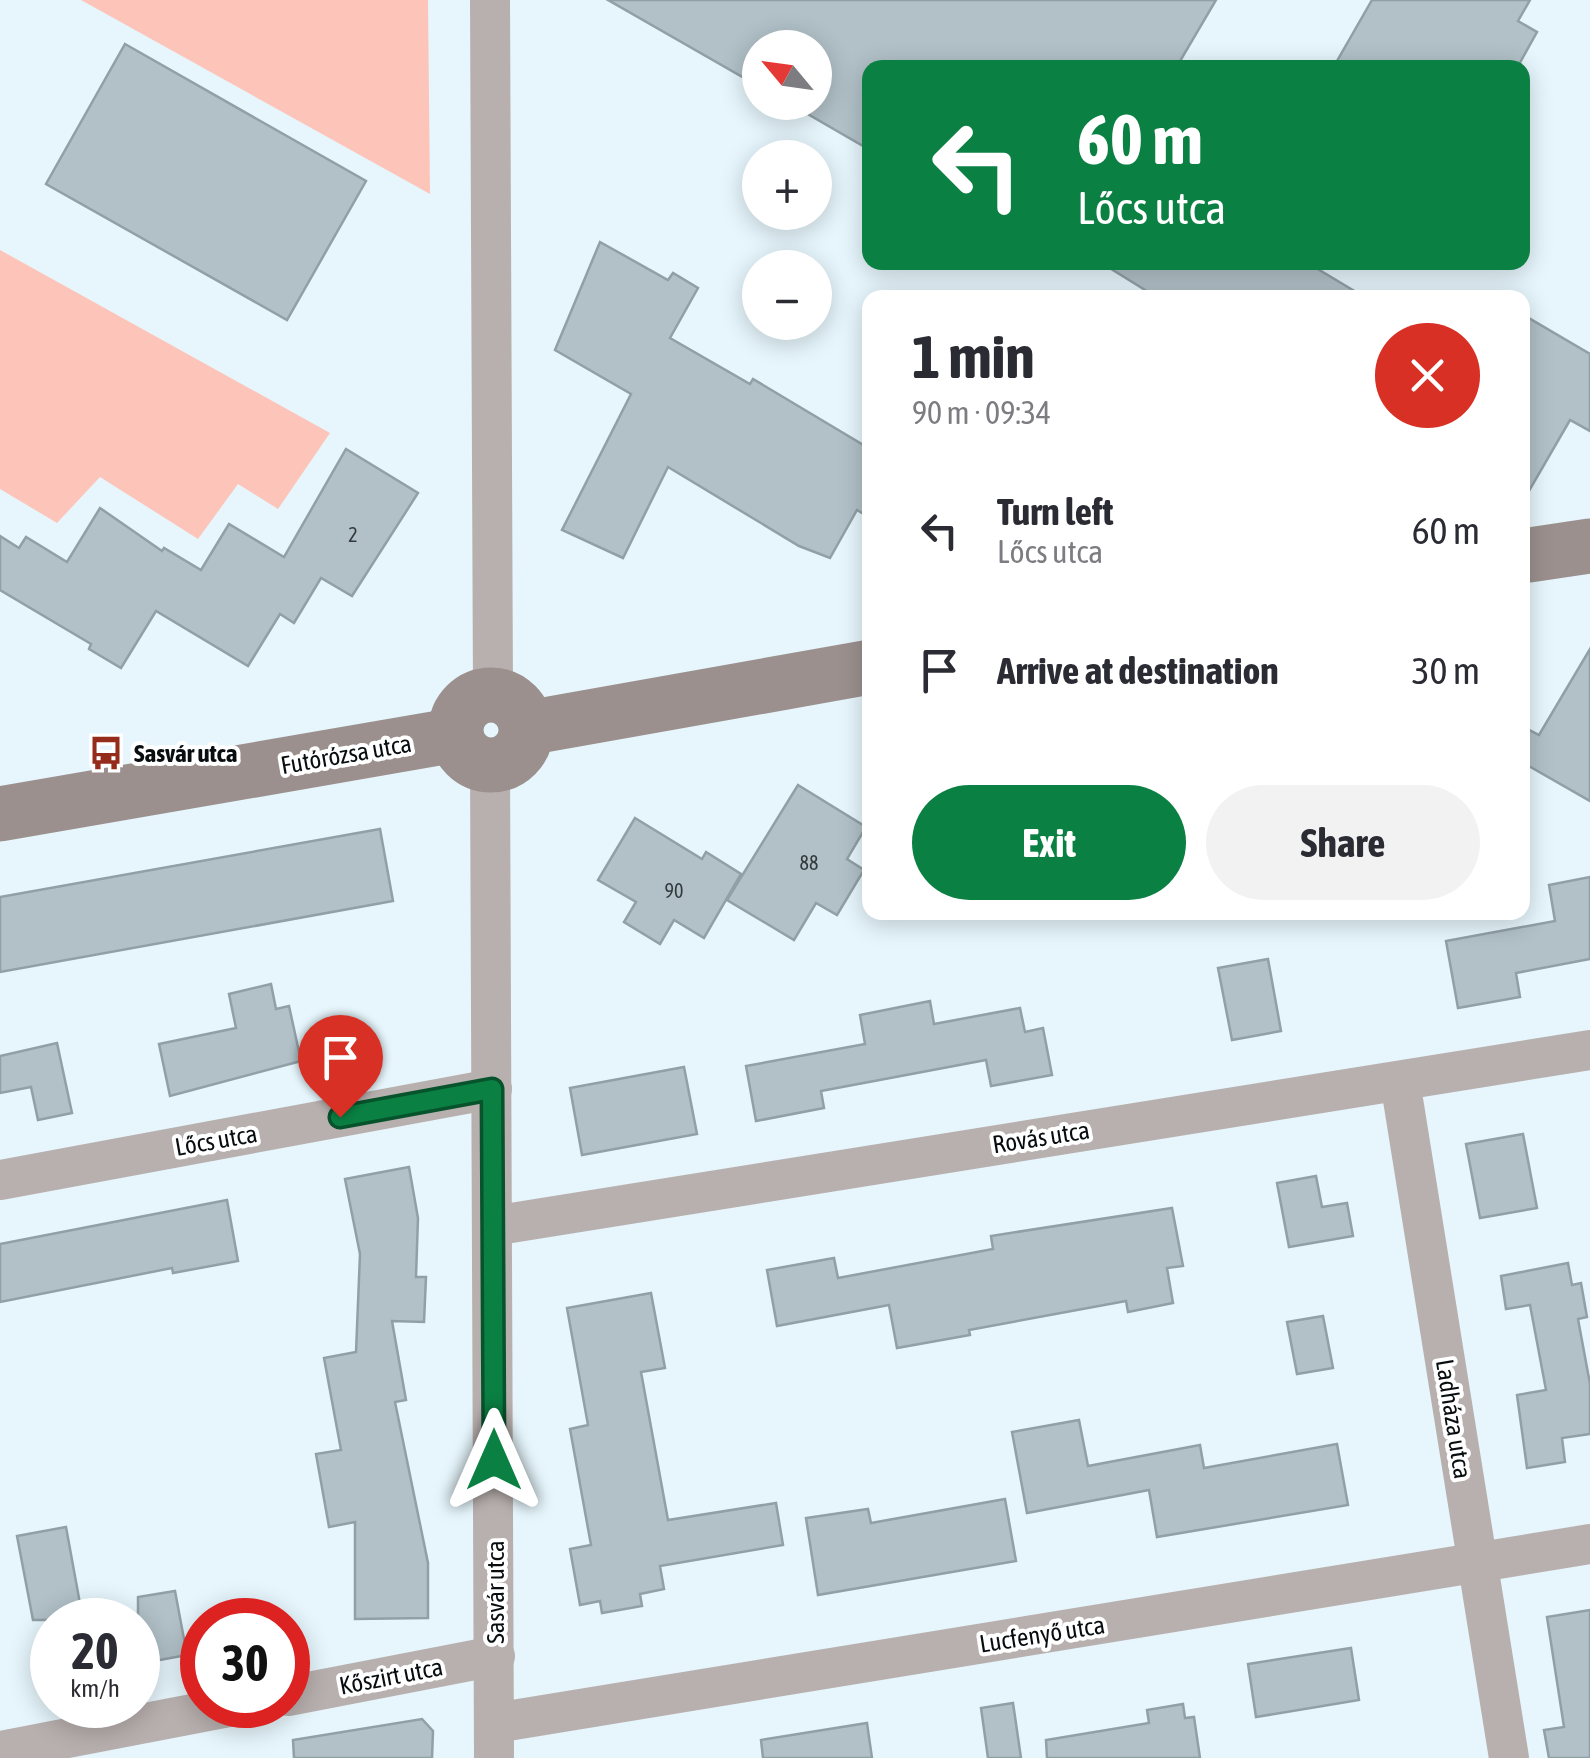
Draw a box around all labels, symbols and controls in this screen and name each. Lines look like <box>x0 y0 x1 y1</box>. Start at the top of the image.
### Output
north arrow <box>742 30 832 120</box>
map controls <box>742 30 832 340</box>
text: 60 m <box>1077 99 1203 179</box>
icon: left <box>912 100 1042 230</box>
button: + <box>742 140 832 230</box>
text: Lőcs utca <box>1077 182 1226 234</box>
button: − <box>742 250 832 340</box>
text: 1 min <box>912 322 1035 391</box>
button: close <box>1375 323 1480 428</box>
text: 90 m · 09:34 <box>912 394 1051 431</box>
text: Turn left <box>997 490 1113 533</box>
icon: left <box>912 503 967 558</box>
text: 60 m <box>1412 509 1480 552</box>
house number: 2 <box>348 523 358 546</box>
text: Lőcs utca <box>997 533 1103 570</box>
icon: arrive <box>912 643 967 698</box>
text: Arrive at destination <box>997 649 1279 692</box>
text: 30 m <box>1412 649 1480 692</box>
street label: Futórózsa utca <box>278 729 414 779</box>
bus stop icon: Sasvár utca <box>87 734 125 772</box>
place label: Sasvár utca <box>134 739 237 767</box>
button: Exit <box>912 785 1186 900</box>
button: Share <box>1206 785 1480 900</box>
house number: 88 <box>800 851 818 874</box>
house number: 90 <box>665 879 683 902</box>
pin <box>298 1015 383 1118</box>
icon: arrive <box>313 1030 368 1085</box>
street label: Rovás utca <box>990 1116 1092 1158</box>
street label: Lőcs utca <box>173 1119 259 1161</box>
street label: Ladháza utca <box>1431 1357 1477 1481</box>
position arrow <box>442 1408 546 1512</box>
street label: Sasvár utca <box>481 1540 509 1644</box>
speed limit sign: 30 <box>180 1598 310 1728</box>
street label: Lucfenyő utca <box>977 1610 1107 1658</box>
text: 20 <box>71 1622 118 1680</box>
street label: Kőszirt utca <box>337 1652 445 1700</box>
text: km/h <box>70 1674 120 1702</box>

